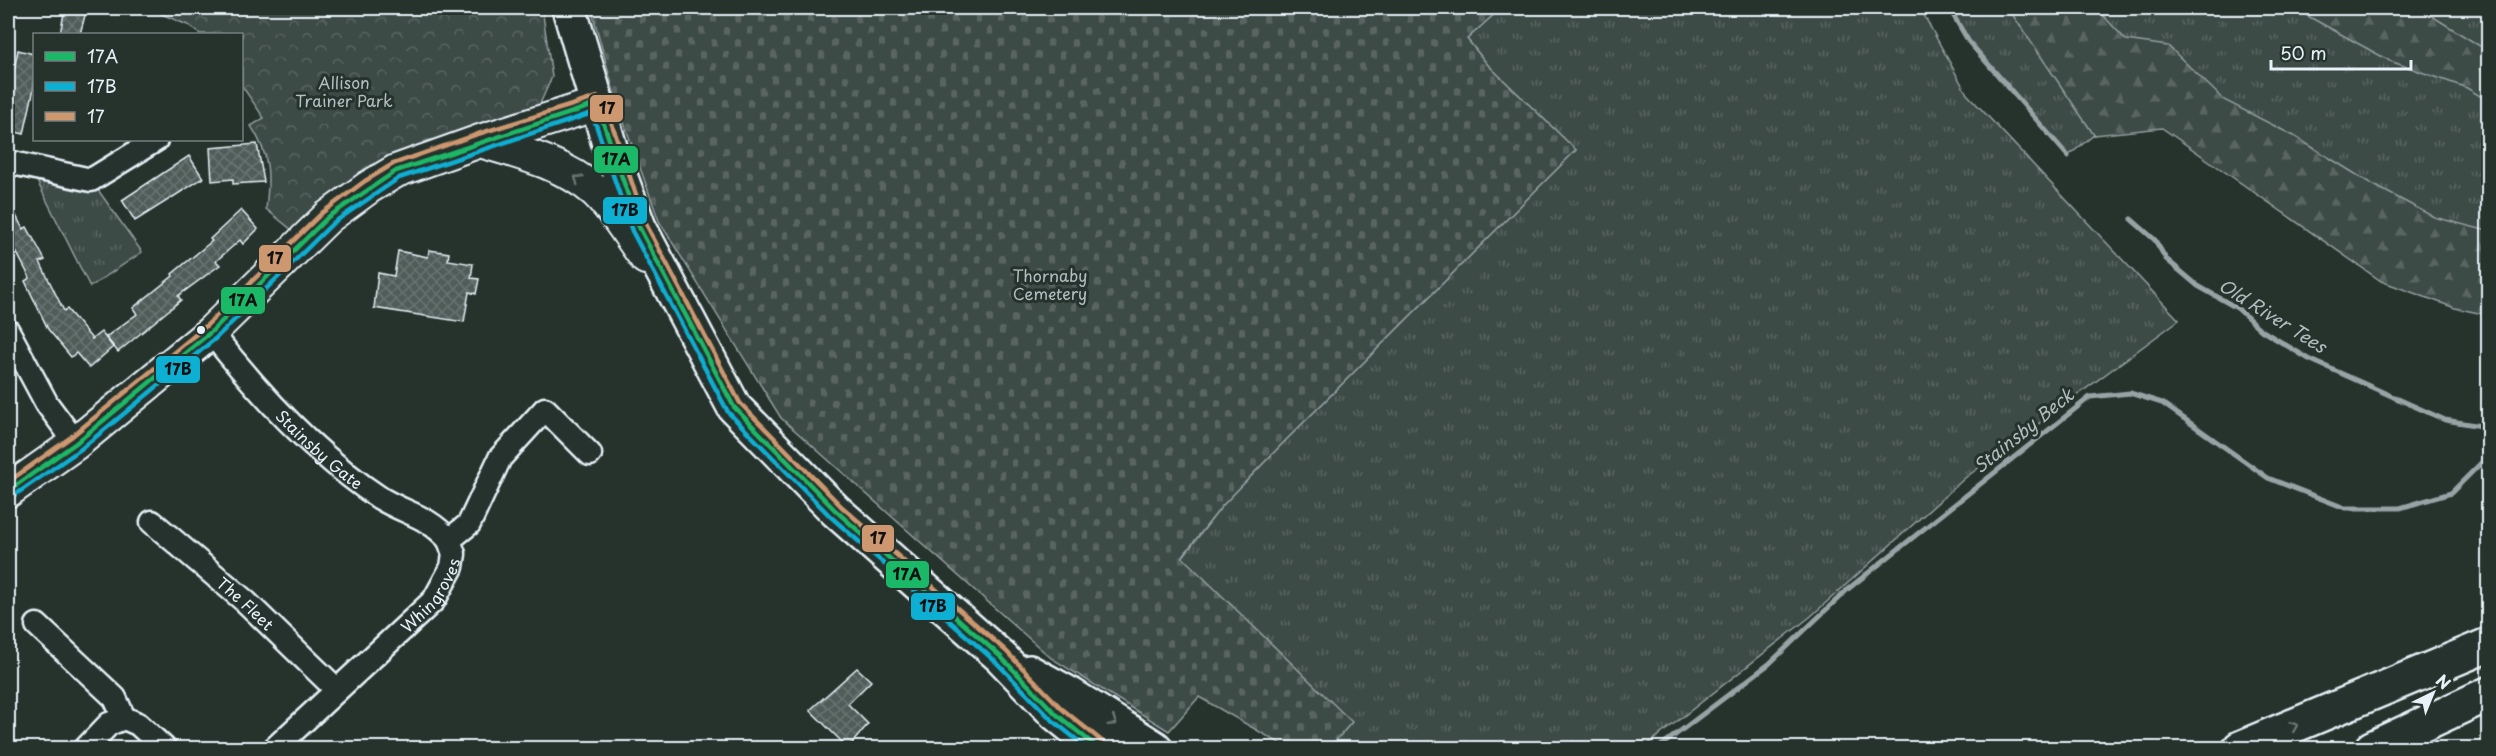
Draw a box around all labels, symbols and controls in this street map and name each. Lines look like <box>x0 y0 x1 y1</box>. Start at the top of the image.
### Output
legend <box>33 33 243 141</box>
scale bar <box>2271 33 2410 71</box>
text: 50 m <box>2280 39 2327 66</box>
text: 17A <box>87 42 118 69</box>
park label: Allison Trainer Park <box>295 70 393 112</box>
text: 17B <box>87 72 117 99</box>
line badge: 17 <box>589 94 624 123</box>
text: 17 <box>599 95 616 119</box>
text: 17 <box>87 102 105 129</box>
line badge: 17A <box>593 145 639 174</box>
text: 17A <box>602 146 631 170</box>
one-way arrow <box>573 175 584 186</box>
line badge: 17B <box>602 196 648 225</box>
text: 17B <box>611 197 639 221</box>
line badge: 17 <box>258 244 292 273</box>
text: 17 <box>267 245 284 269</box>
park label: Thornaby Cemetery <box>1013 263 1087 305</box>
water label: Old River Tees <box>2214 271 2334 360</box>
line badge: 17A <box>220 286 266 315</box>
text: 17A <box>229 287 258 311</box>
unlabelled marker <box>195 324 207 336</box>
line badge: 17B <box>155 355 201 384</box>
text: 17B <box>164 356 192 380</box>
water label: Stainsby Beck <box>1967 380 2080 479</box>
street label: Stainsby Gate <box>271 404 368 494</box>
line badge: 17 <box>861 524 895 553</box>
text: 17 <box>870 525 887 549</box>
street label: Whingroves <box>395 557 465 638</box>
line badge: 17A <box>885 560 930 589</box>
text: 17A <box>893 561 922 585</box>
street label: The Fleet <box>212 571 280 636</box>
line badge: 17B <box>910 592 956 621</box>
text: 17B <box>919 593 947 617</box>
north arrow <box>2403 663 2463 723</box>
text: N <box>2431 668 2457 694</box>
one-way arrow <box>1107 714 1117 726</box>
one-way arrow <box>2288 721 2299 733</box>

